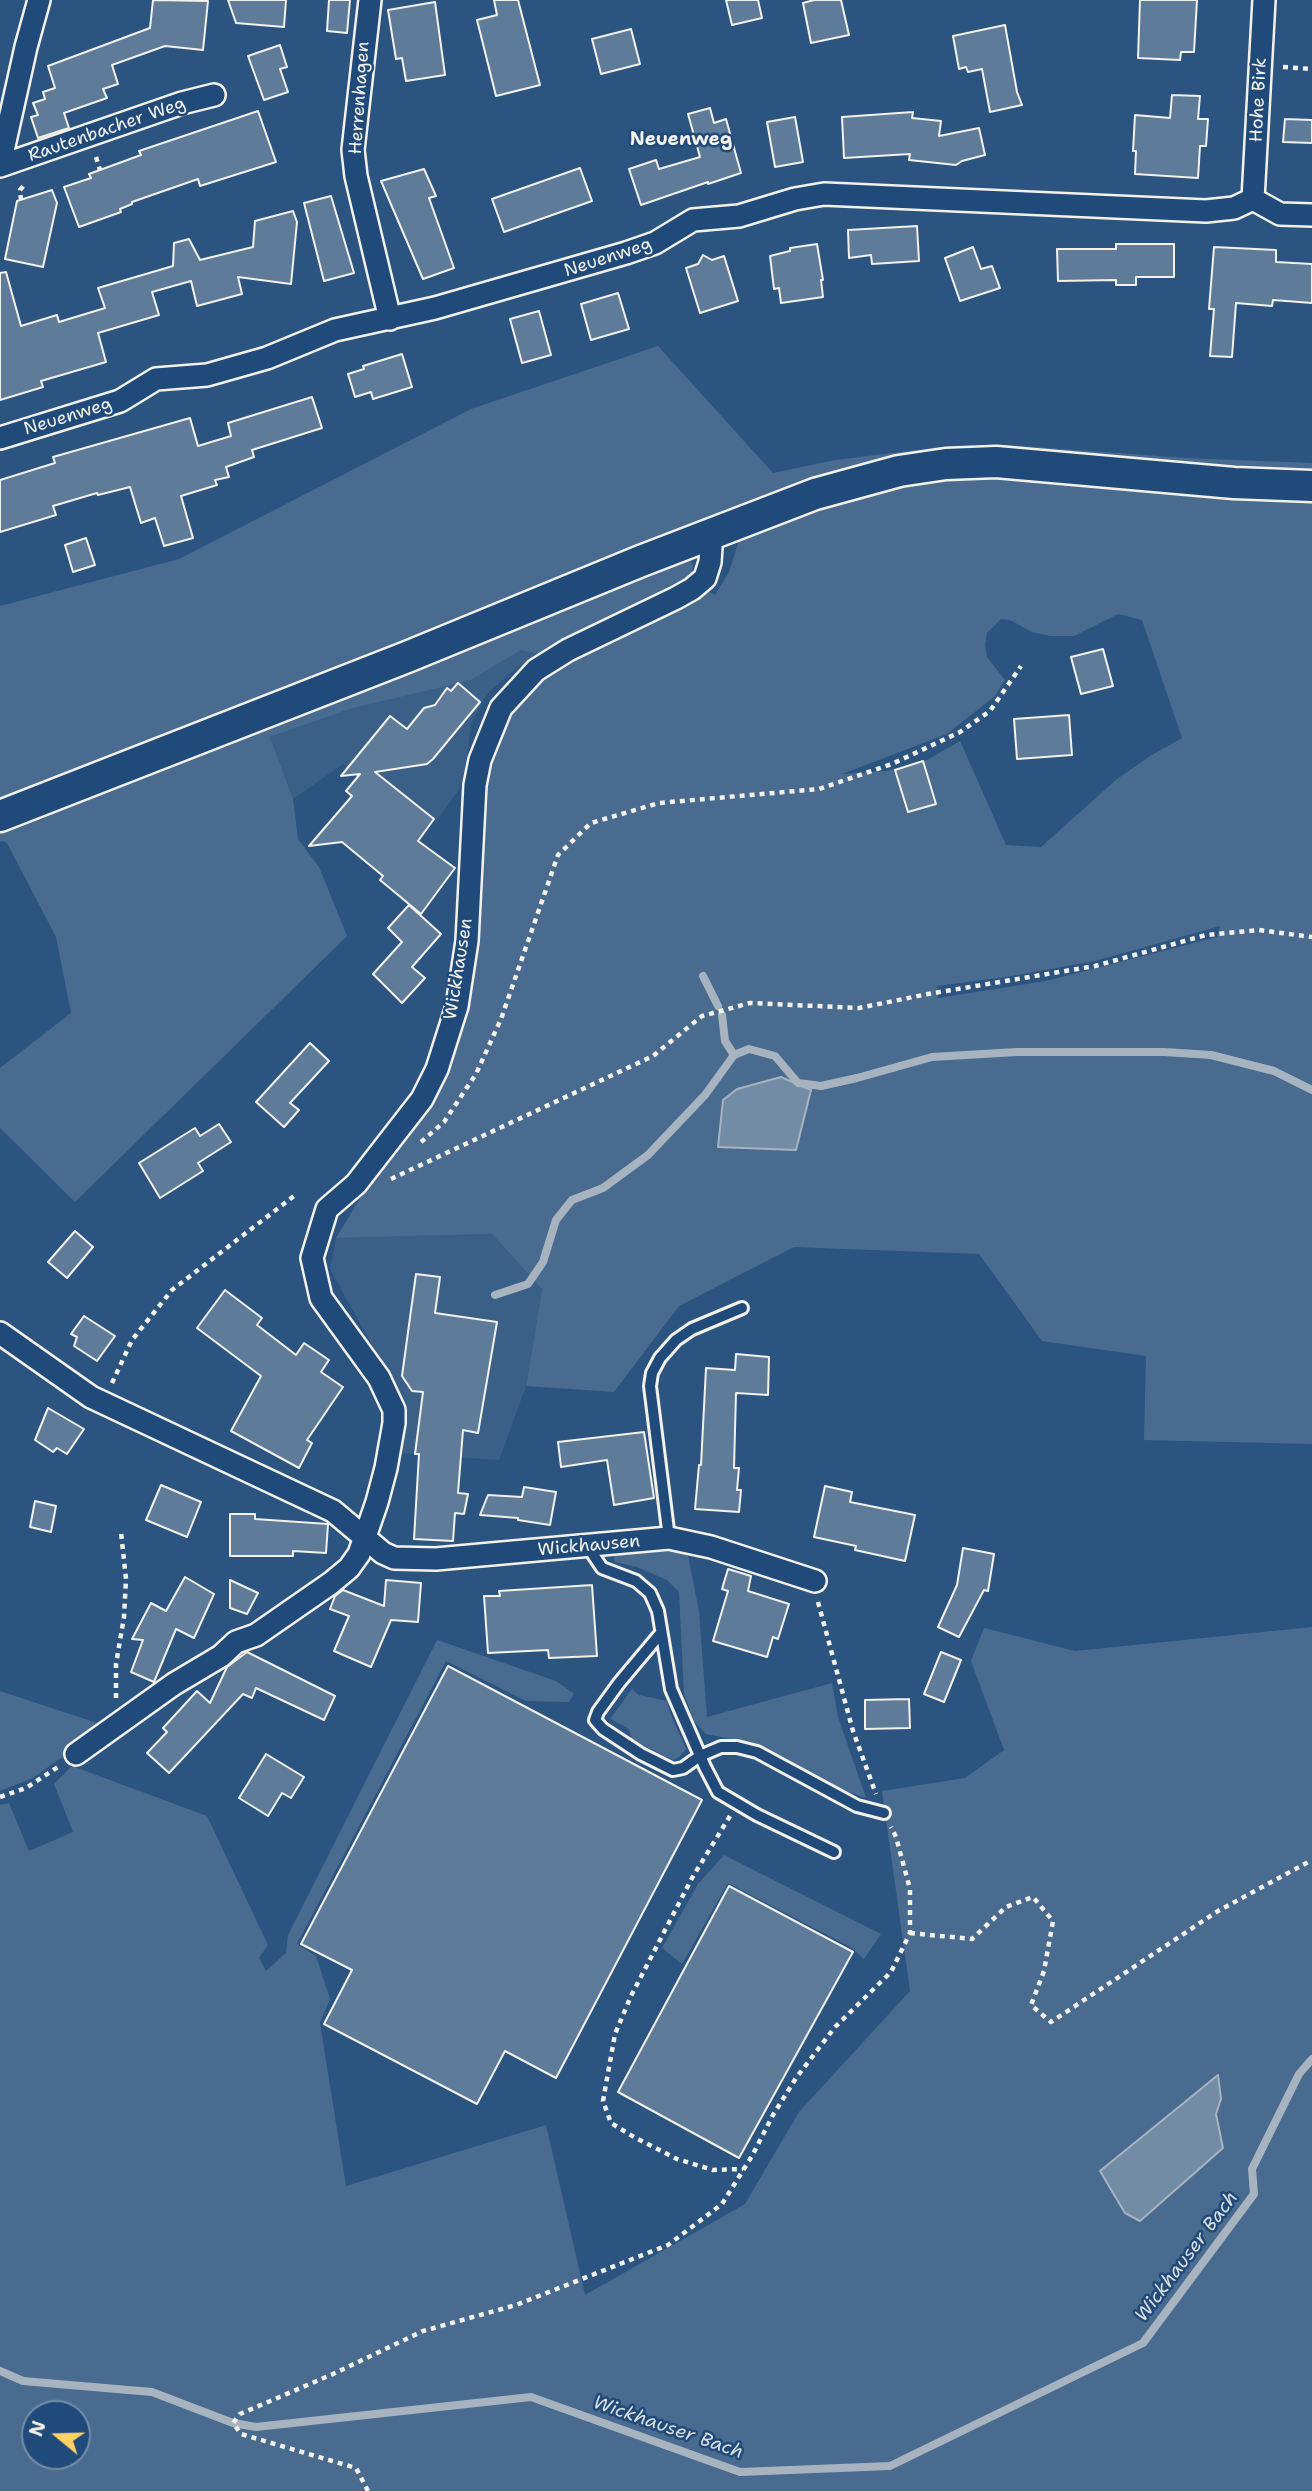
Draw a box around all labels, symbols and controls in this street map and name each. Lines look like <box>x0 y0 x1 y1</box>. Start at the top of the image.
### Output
street label: Herrenhagen <box>345 41 375 155</box>
street label: Hohe Birk <box>1246 57 1272 143</box>
street label: Rautenbacher Weg <box>25 93 189 167</box>
district label: Neuenweg <box>630 129 732 151</box>
street label: Neuenweg <box>561 234 655 282</box>
street label: Neuenweg <box>21 393 115 441</box>
street label: Wickhausen <box>440 917 478 1021</box>
street label: Wickhausen <box>537 1531 641 1561</box>
water label: Wickhauser Bach <box>1131 2187 1243 2327</box>
water label: Wickhauser Bach <box>590 2392 746 2464</box>
north arrow <box>21 2400 91 2470</box>
text: N <box>23 2417 52 2440</box>

